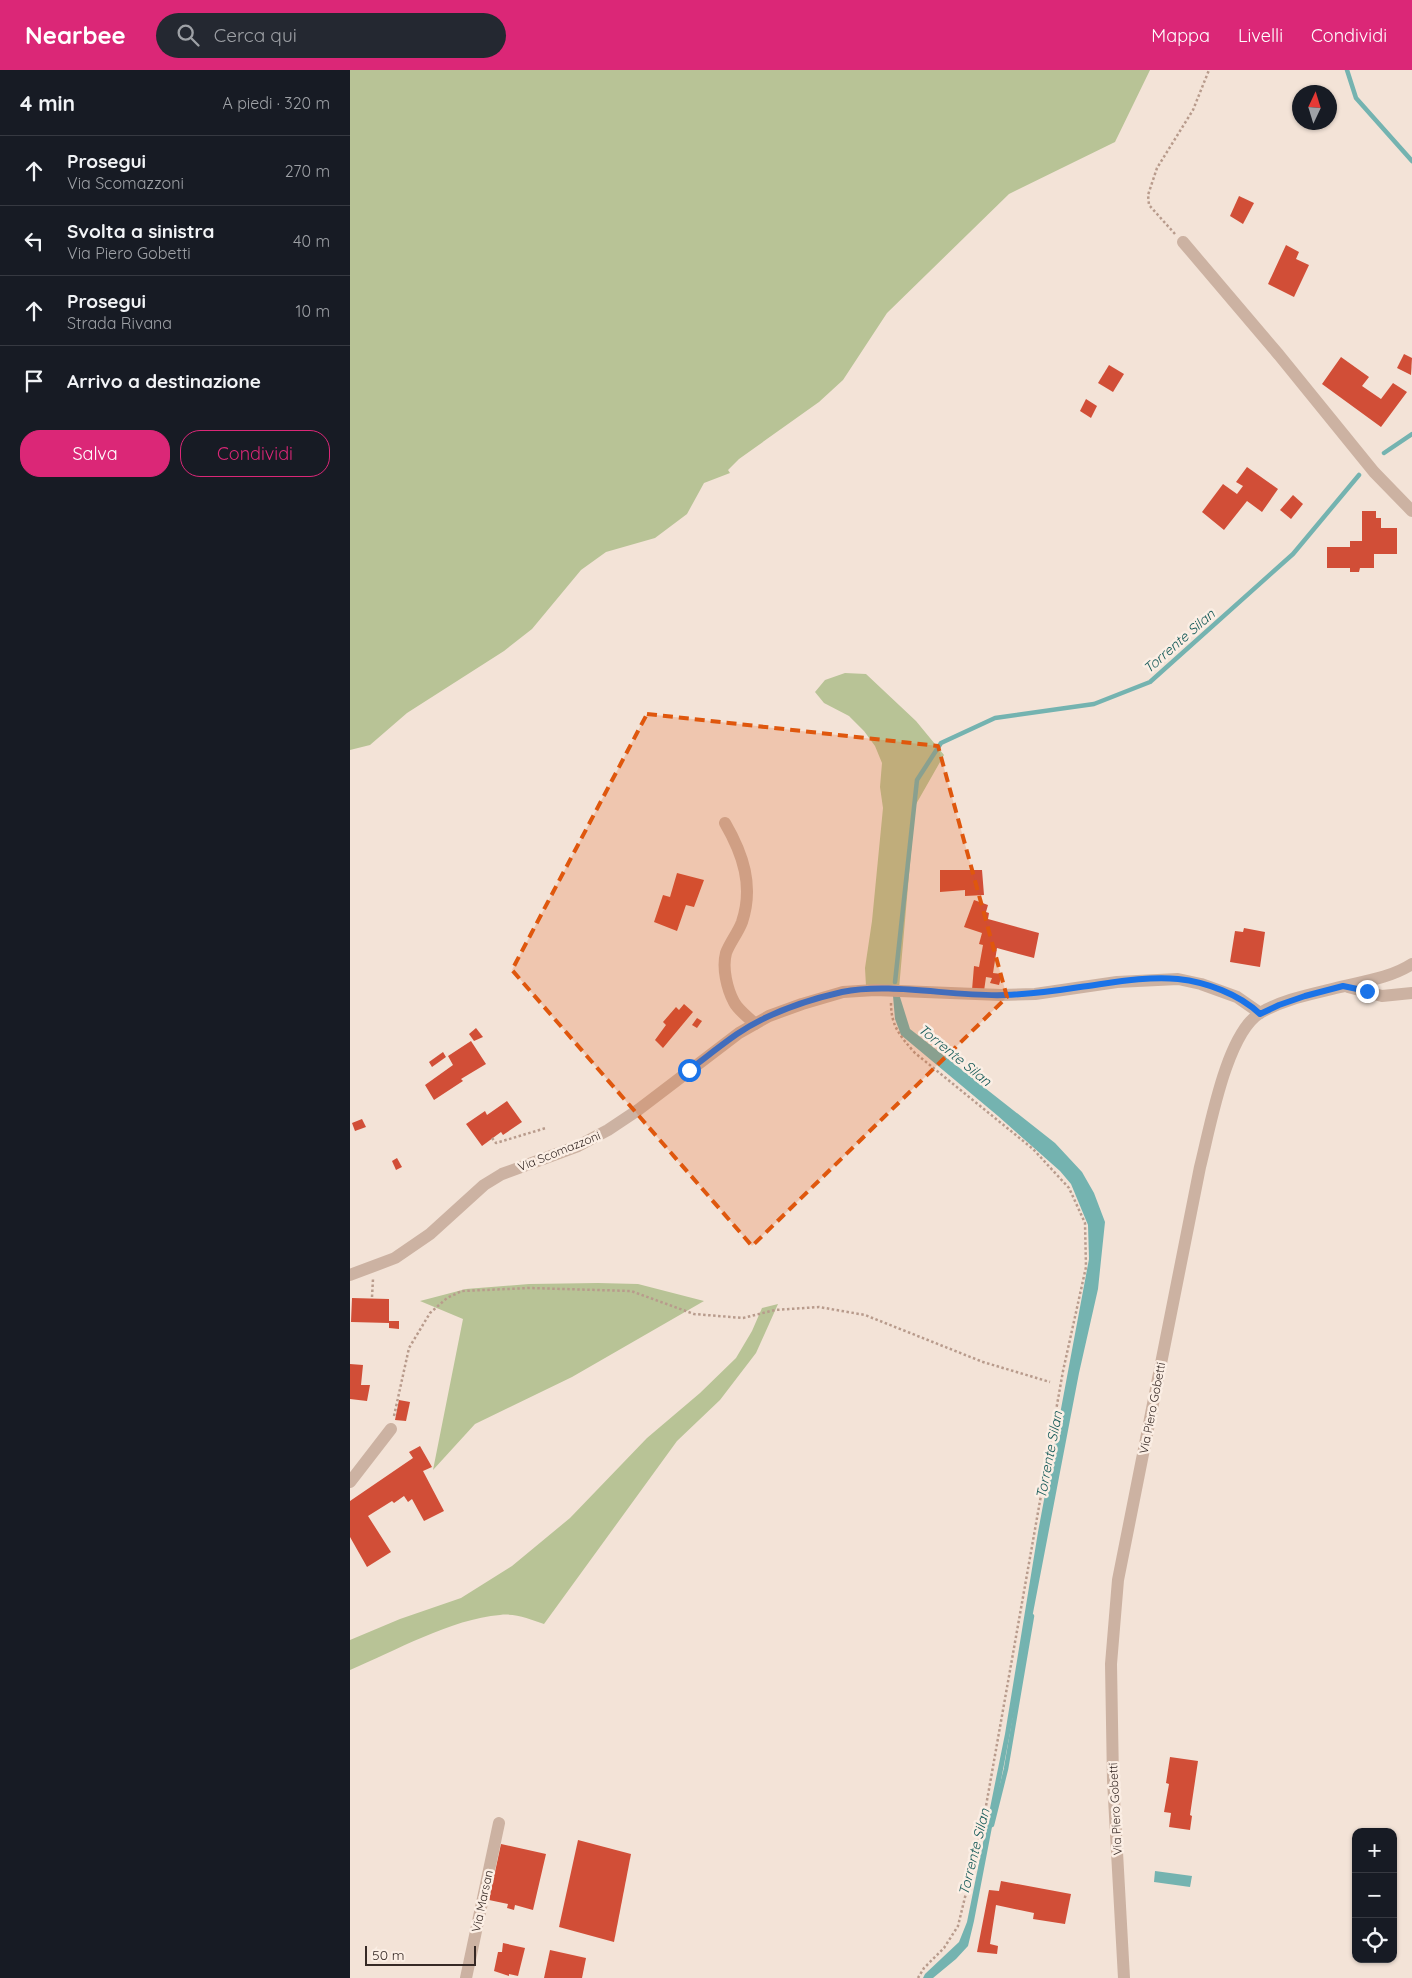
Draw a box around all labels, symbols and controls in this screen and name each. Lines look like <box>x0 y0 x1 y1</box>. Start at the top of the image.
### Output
search box <box>156 13 506 58</box>
text: Nearbee <box>25 20 126 50</box>
icon: search <box>174 21 202 49</box>
text: Cerca qui <box>214 23 297 47</box>
text: Mappa <box>1151 24 1210 47</box>
text: Livelli <box>1238 24 1283 47</box>
text: Condividi <box>1311 24 1387 47</box>
north arrow <box>1292 85 1337 130</box>
text: 4 min <box>20 90 75 116</box>
text: A piedi · 320 m <box>222 93 330 113</box>
text: Prosegui <box>67 149 146 173</box>
icon: ahead <box>20 157 48 185</box>
text: 270 m <box>285 161 330 181</box>
text: Via Scomazzoni <box>67 173 184 193</box>
text: Svolta a sinistra <box>67 219 214 243</box>
icon: left <box>20 227 48 255</box>
text: 40 m <box>293 231 330 251</box>
text: Via Piero Gobetti <box>67 243 191 263</box>
text: Prosegui <box>67 289 146 313</box>
icon: ahead <box>20 297 48 325</box>
text: 10 m <box>296 301 330 321</box>
text: Strada Rivana <box>67 313 172 333</box>
icon: arrive <box>20 367 48 395</box>
text: Arrivo a destinazione <box>67 369 261 393</box>
button: Salva <box>20 430 170 477</box>
button: Condividi <box>180 430 330 477</box>
water label: Torrente Silan <box>1140 604 1219 677</box>
route end <box>1356 980 1379 1003</box>
water label: Torrente Silan <box>915 1020 996 1090</box>
route start <box>678 1059 701 1082</box>
street label: Via Scomazzoni <box>516 1128 602 1174</box>
street label: Via Piero Gobetti <box>1136 1361 1168 1455</box>
water label: Torrente Silan <box>1032 1409 1066 1500</box>
street label: Via Piero Gobetti <box>1105 1762 1125 1856</box>
water label: Torrente Silan <box>955 1806 994 1897</box>
map controls <box>1352 1828 1397 1963</box>
button: + <box>1352 1828 1397 1873</box>
street label: Via Marsan <box>468 1869 496 1933</box>
button: − <box>1352 1873 1397 1918</box>
button: locate <box>1352 1918 1397 1963</box>
scale bar <box>365 1943 476 1966</box>
text: 50 m <box>372 1946 405 1964</box>

